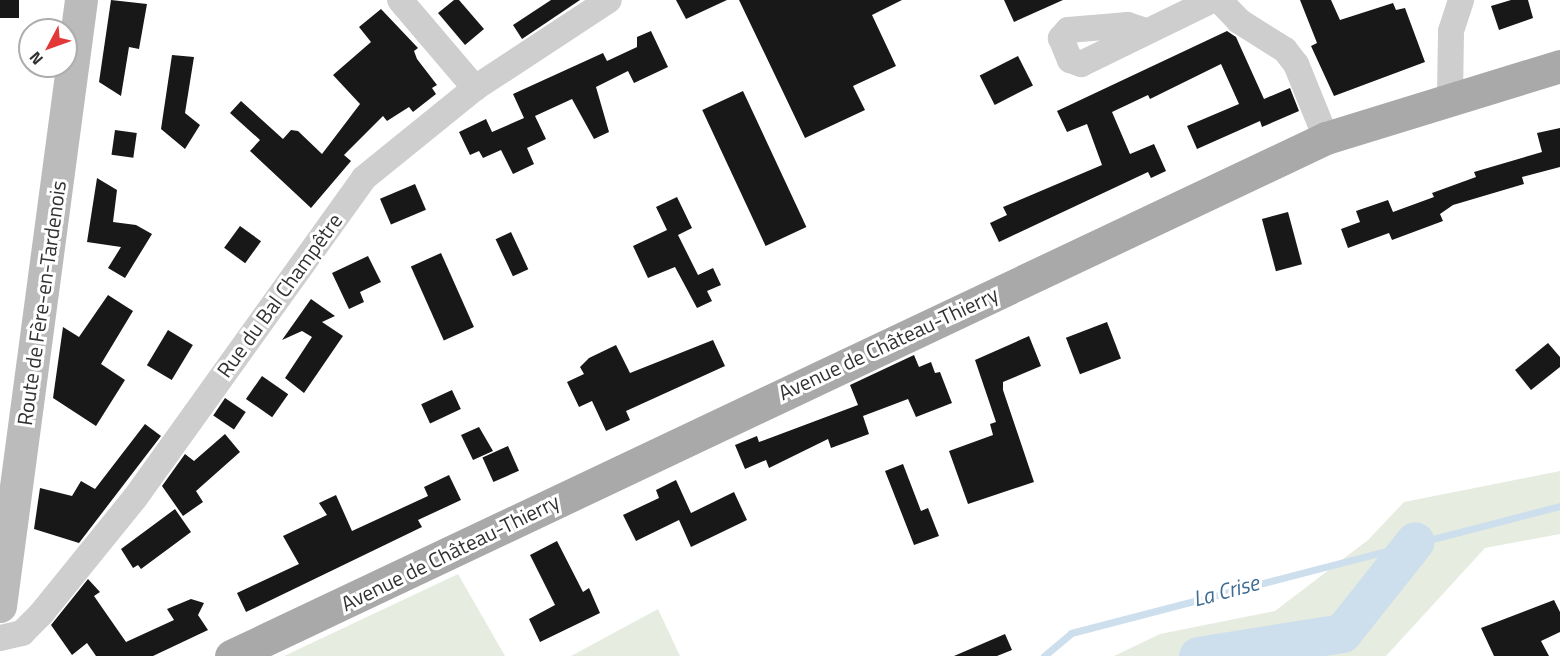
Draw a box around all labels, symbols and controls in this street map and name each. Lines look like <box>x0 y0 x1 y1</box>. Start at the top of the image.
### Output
north arrow <box>18 18 78 78</box>
text: N <box>23 46 49 71</box>
street label: Route de Fère-en-Tardenois <box>11 179 71 427</box>
street label: Rue du Bal Champêtre <box>211 208 347 382</box>
street label: Avenue de Château-Thierry <box>774 281 1002 405</box>
street label: Avenue de Château-Thierry <box>337 488 563 616</box>
water label: La Crise <box>1190 570 1262 612</box>

